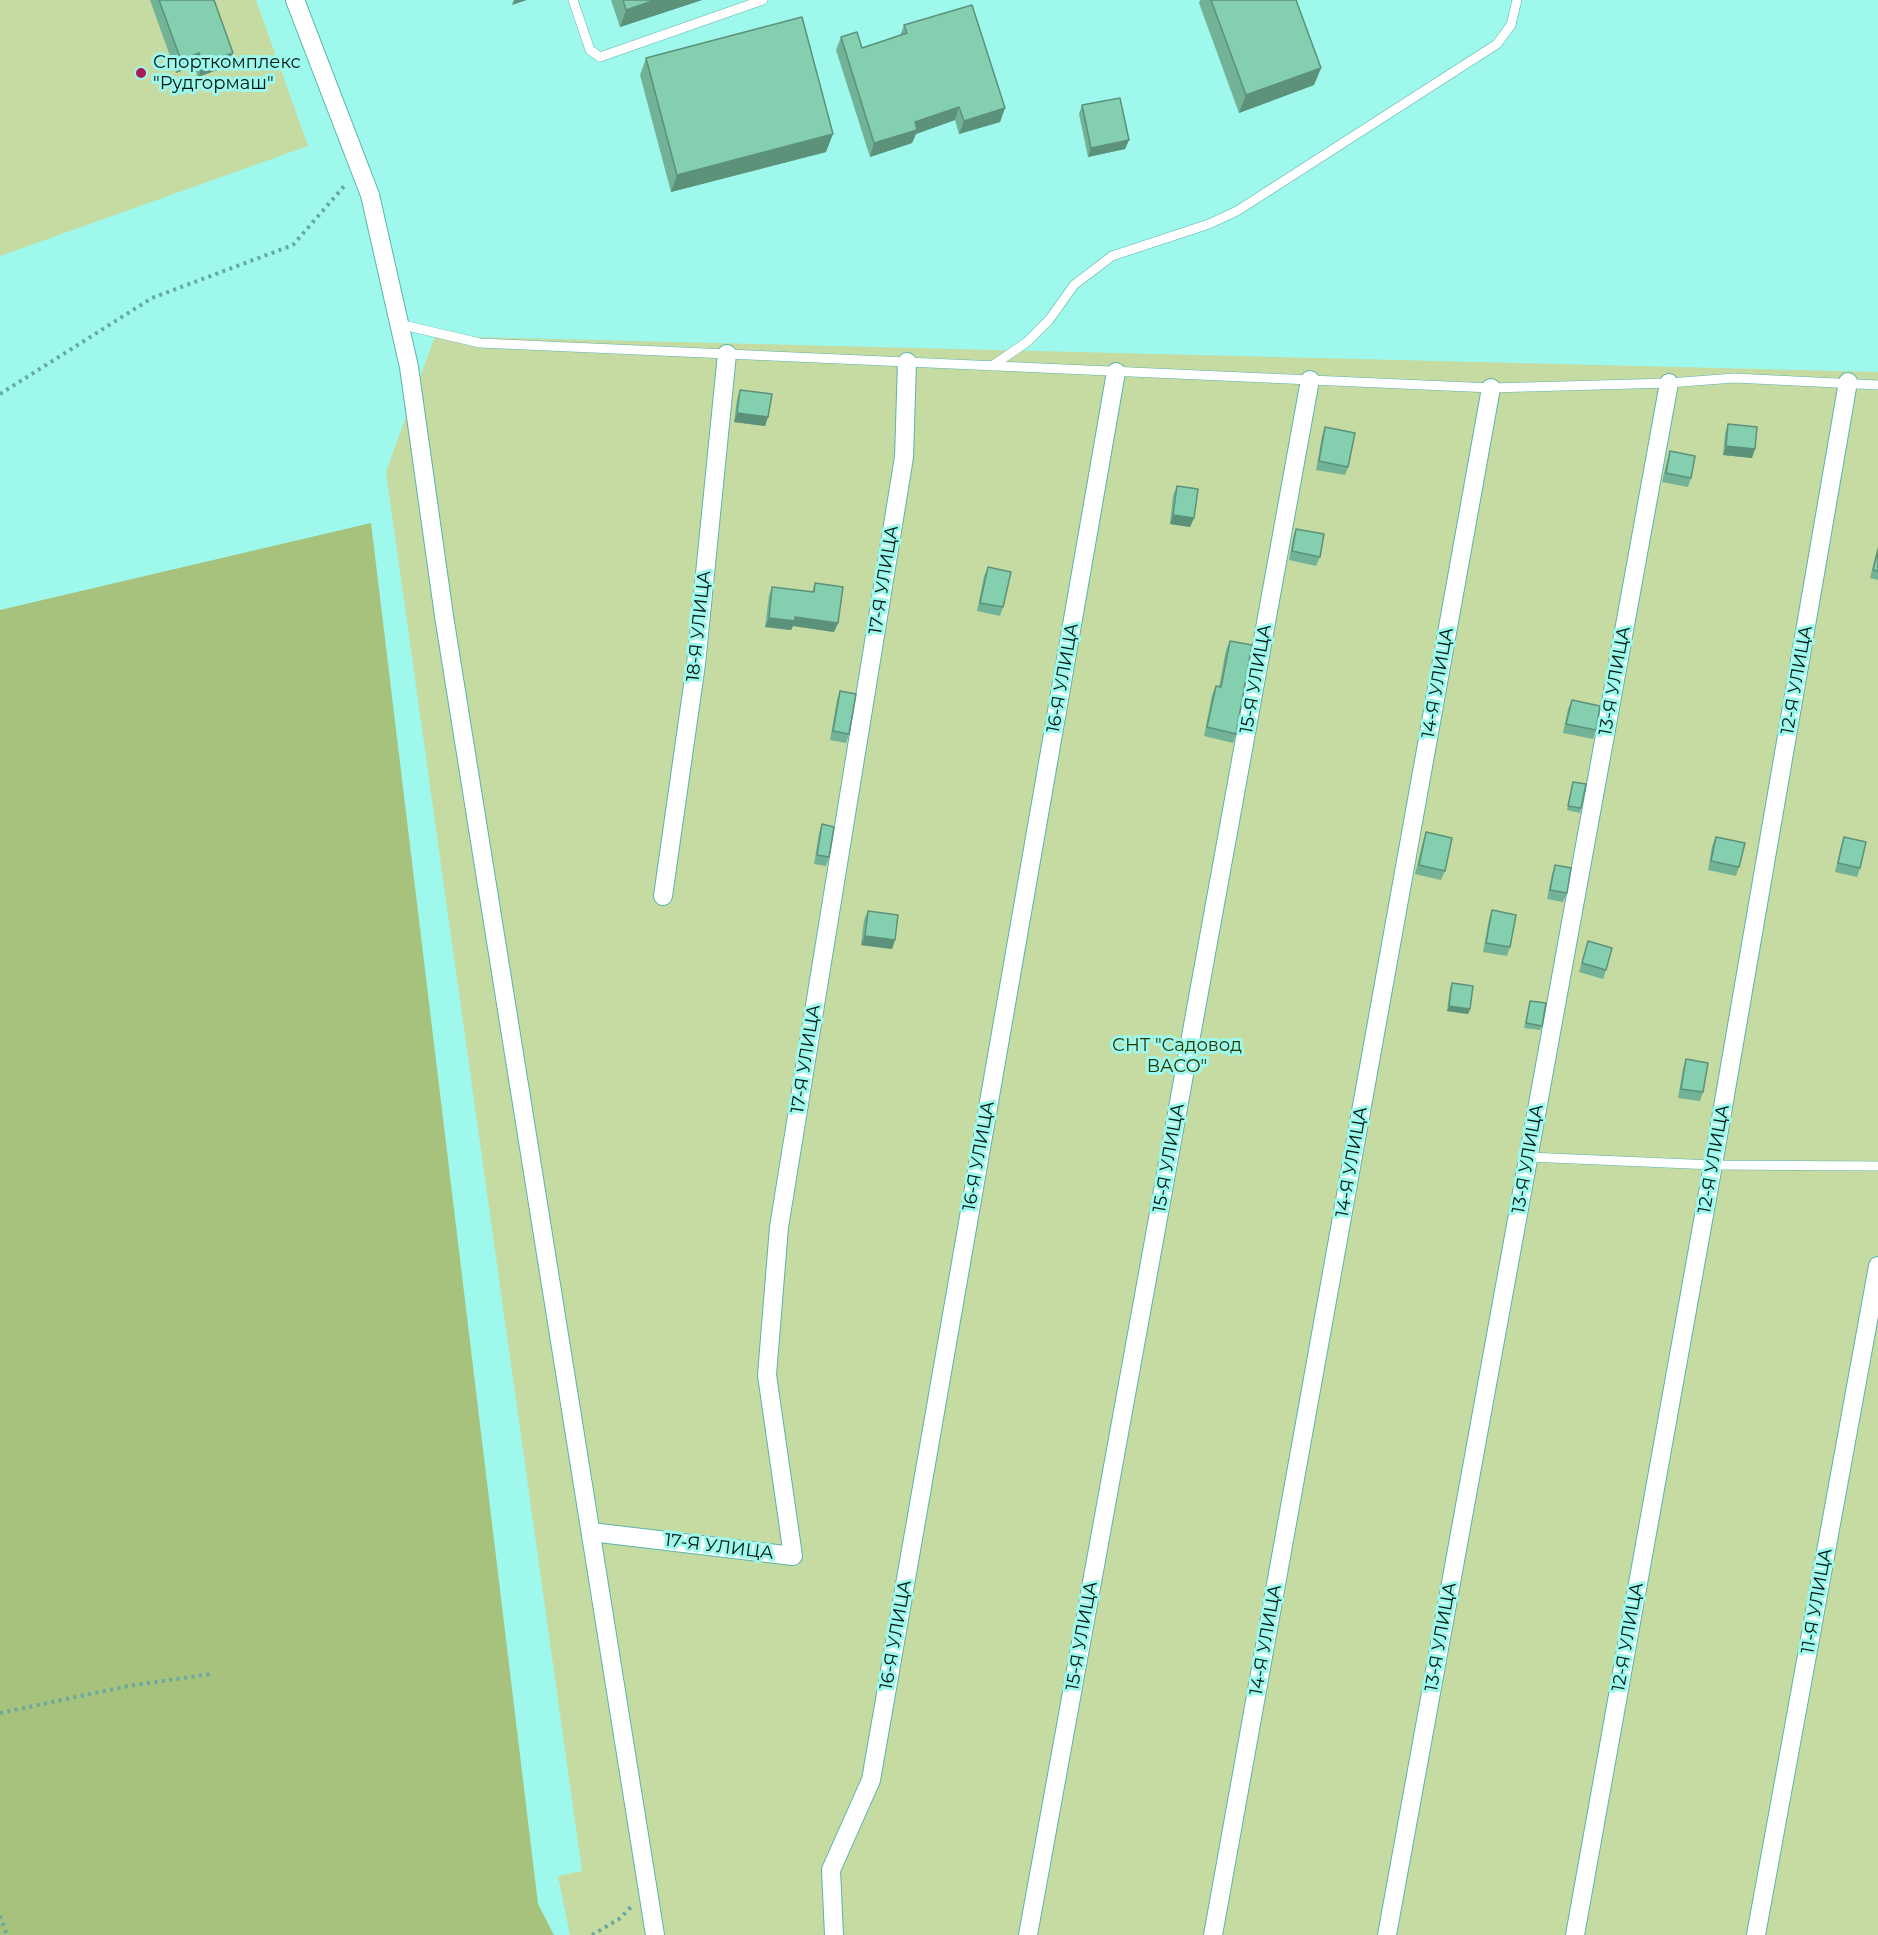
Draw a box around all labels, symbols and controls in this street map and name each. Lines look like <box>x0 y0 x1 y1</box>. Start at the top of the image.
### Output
place label: Спорткомплекс "Рудгормаш" <box>153 52 301 94</box>
marker: Спорткомплекс "Рудгормаш" <box>134 66 148 80</box>
street label: 17-Я УЛИЦА <box>865 524 903 636</box>
street label: 18-Я УЛИЦА <box>682 569 716 683</box>
street label: 16-Я УЛИЦА <box>1043 621 1083 735</box>
street label: 15-Я УЛИЦА <box>1236 623 1276 735</box>
street label: 12-Я УЛИЦА <box>1777 624 1817 736</box>
street label: 13-Я УЛИЦА <box>1595 625 1635 737</box>
street label: 14-Я УЛИЦА <box>1418 626 1458 740</box>
street label: 17-Я УЛИЦА <box>787 1003 825 1115</box>
park label: СНТ "Садовод ВАСО" <box>1112 1035 1242 1078</box>
street label: 16-Я УЛИЦА <box>959 1099 999 1213</box>
street label: 15-Я УЛИЦА <box>1149 1102 1189 1214</box>
street label: 13-Я УЛИЦА <box>1508 1103 1548 1215</box>
street label: 12-Я УЛИЦА <box>1694 1103 1734 1215</box>
street label: 14-Я УЛИЦА <box>1332 1105 1372 1219</box>
street label: 17-Я УЛИЦА <box>663 1530 775 1564</box>
street label: 11-Я УЛИЦА <box>1797 1547 1837 1655</box>
street label: 16-Я УЛИЦА <box>876 1578 916 1692</box>
street label: 15-Я УЛИЦА <box>1062 1580 1102 1692</box>
street label: 13-Я УЛИЦА <box>1421 1581 1461 1693</box>
street label: 12-Я УЛИЦА <box>1608 1581 1648 1693</box>
street label: 14-Я УЛИЦА <box>1246 1583 1286 1697</box>

